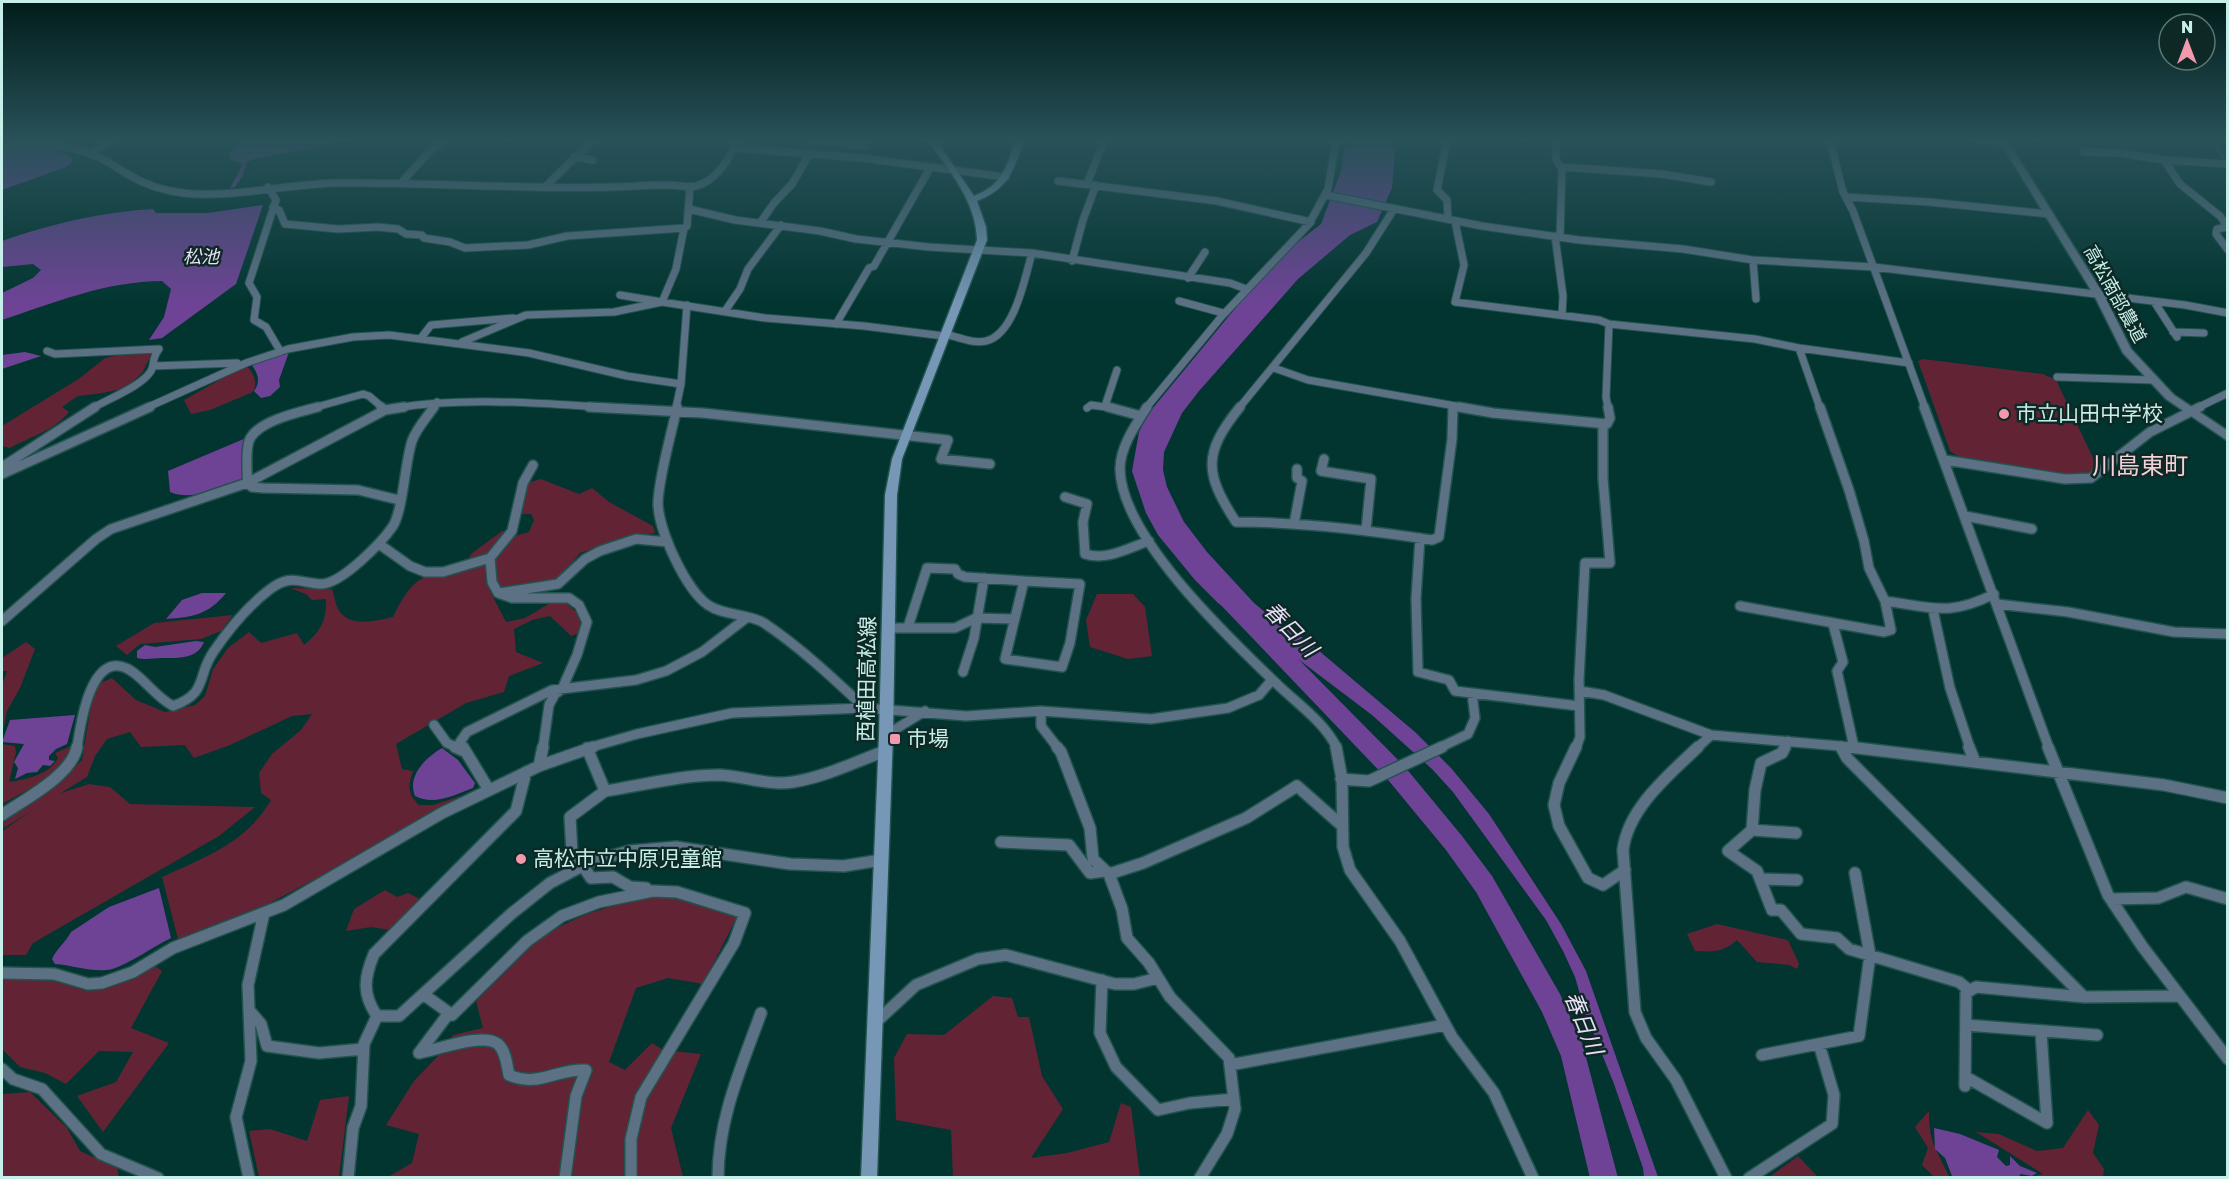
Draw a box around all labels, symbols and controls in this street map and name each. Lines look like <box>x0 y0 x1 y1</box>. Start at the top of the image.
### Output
north arrow <box>2157 12 2217 72</box>
text: N <box>2181 17 2193 37</box>
street label: 高松南部農道 <box>2080 241 2152 346</box>
water label: 松池 <box>183 245 221 267</box>
place label: 市立山田中学校 <box>2016 400 2163 426</box>
marker: 市立山田中学校 <box>1997 407 2011 421</box>
district label: 川島東町 <box>2092 450 2188 479</box>
water label: 春日川 <box>1259 596 1325 663</box>
street label: 西植田高松線 <box>852 616 880 742</box>
place label: 市場 <box>907 725 949 751</box>
marker: 市場 <box>888 732 902 746</box>
place label: 高松市立中原児童館 <box>533 845 722 871</box>
marker: 高松市立中原児童館 <box>514 852 528 866</box>
water label: 春日川 <box>1560 987 1610 1060</box>

